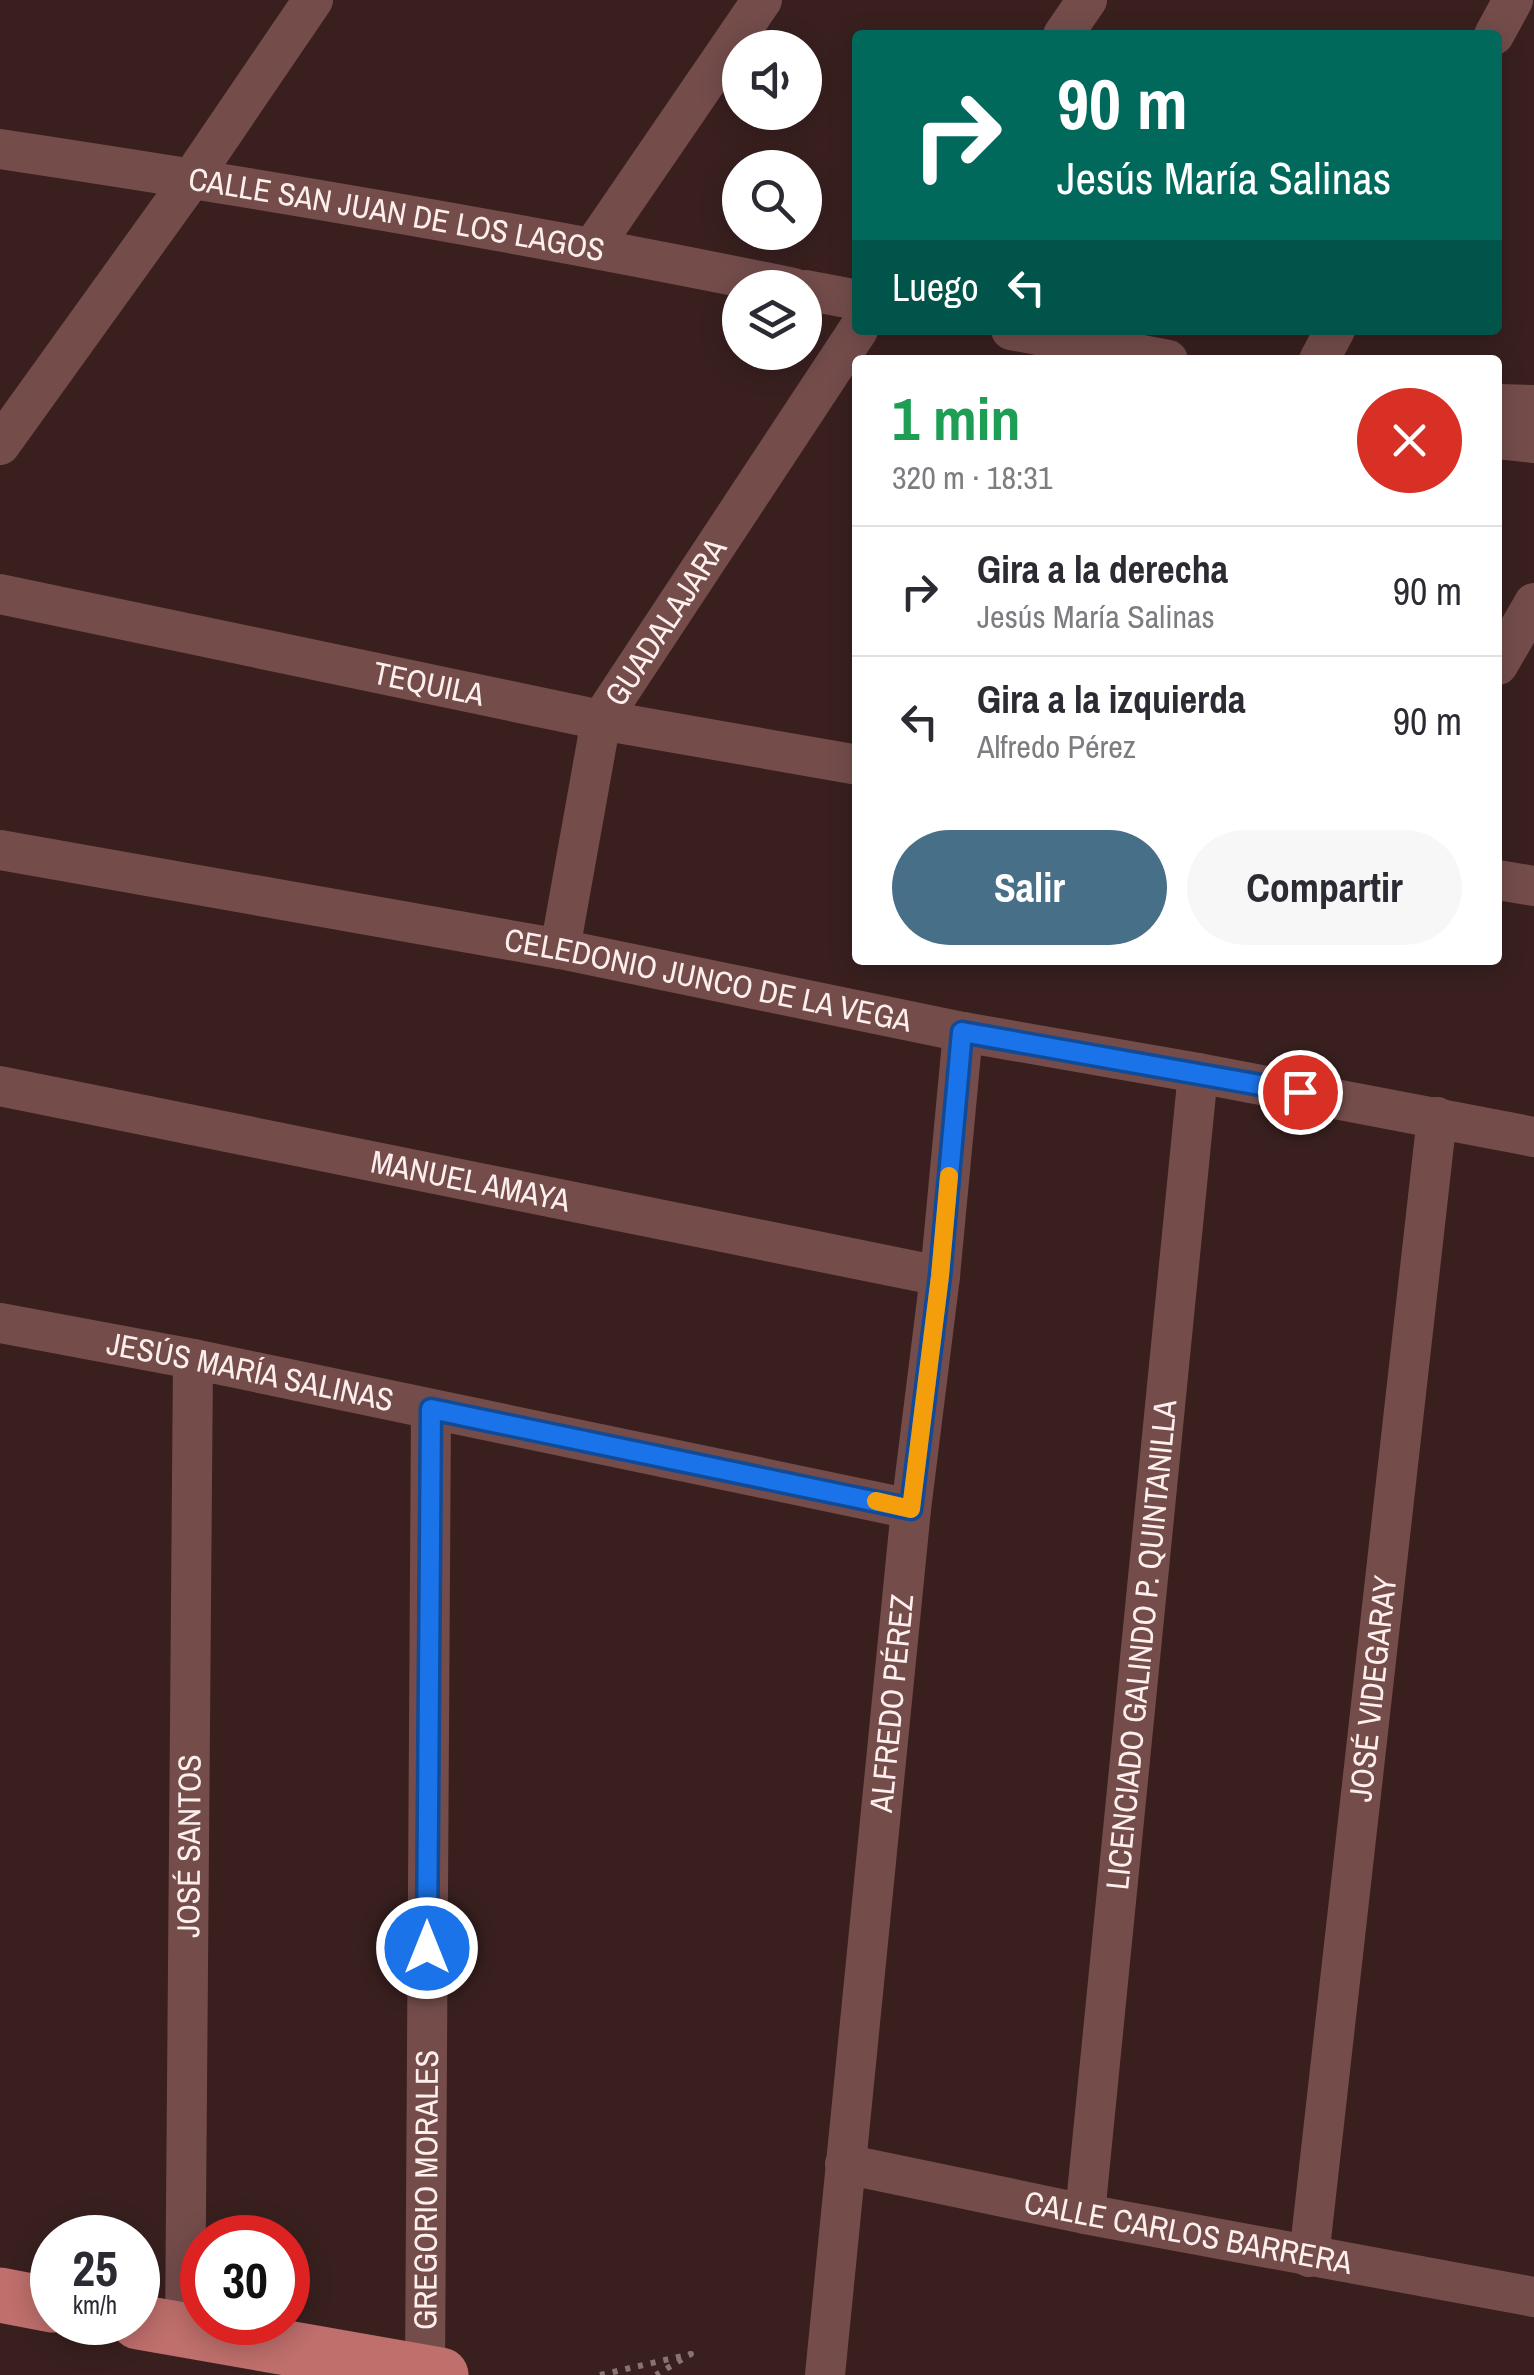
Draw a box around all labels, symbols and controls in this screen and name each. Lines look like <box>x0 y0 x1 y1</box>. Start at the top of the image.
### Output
map controls <box>722 30 822 370</box>
button: sound <box>722 30 822 130</box>
text: 90 m <box>1057 57 1188 151</box>
icon: right <box>892 70 1022 200</box>
text: Jesús María Salinas <box>1057 147 1391 208</box>
button: search <box>722 150 822 250</box>
street label: CALLE SAN JUAN DE LOS LAGOS <box>186 157 608 271</box>
icon: left <box>999 260 1054 315</box>
text: Luego <box>892 262 979 313</box>
button: layers <box>722 270 822 370</box>
text: 1 min <box>892 378 1021 459</box>
button: close <box>1357 388 1462 493</box>
text: 320 m · 18:31 <box>892 456 1052 499</box>
street label: GUADALAJARA <box>594 529 736 714</box>
text: Gira a la derecha <box>977 544 1228 595</box>
icon: right <box>892 564 947 619</box>
text: 90 m <box>1393 566 1462 617</box>
text: Jesús María Salinas <box>977 595 1215 638</box>
street label: TEQUILA <box>369 651 489 716</box>
text: Gira a la izquierda <box>977 674 1245 725</box>
icon: left <box>892 694 947 749</box>
text: 90 m <box>1393 696 1462 747</box>
text: Alfredo Pérez <box>977 725 1136 768</box>
button: Salir <box>892 830 1167 945</box>
button: Compartir <box>1187 830 1462 945</box>
street label: CELEDONIO JUNCO DE LA VEGA <box>501 918 916 1042</box>
pin <box>1258 1050 1343 1135</box>
icon: arrive <box>1273 1065 1328 1120</box>
street label: MANUEL AMAYA <box>367 1139 575 1222</box>
street label: JESÚS MARÍA SALINAS <box>103 1321 398 1421</box>
street label: LICENCIADO GALINDO P. QUINTANILLA <box>1095 1397 1187 1892</box>
street label: JOSÉ VIDEGARAY <box>1338 1573 1406 1804</box>
street label: ALFREDO PÉREZ <box>859 1592 923 1815</box>
street label: JOSÉ SANTOS <box>166 1754 211 1938</box>
position arrow <box>375 1896 479 2000</box>
street label: GREGORIO MORALES <box>403 2050 448 2330</box>
street label: CALLE CARLOS BARRERA <box>1021 2180 1356 2284</box>
speed limit sign: 30 <box>180 2215 310 2345</box>
text: 25 <box>72 2234 118 2302</box>
text: km/h <box>73 2288 117 2322</box>

